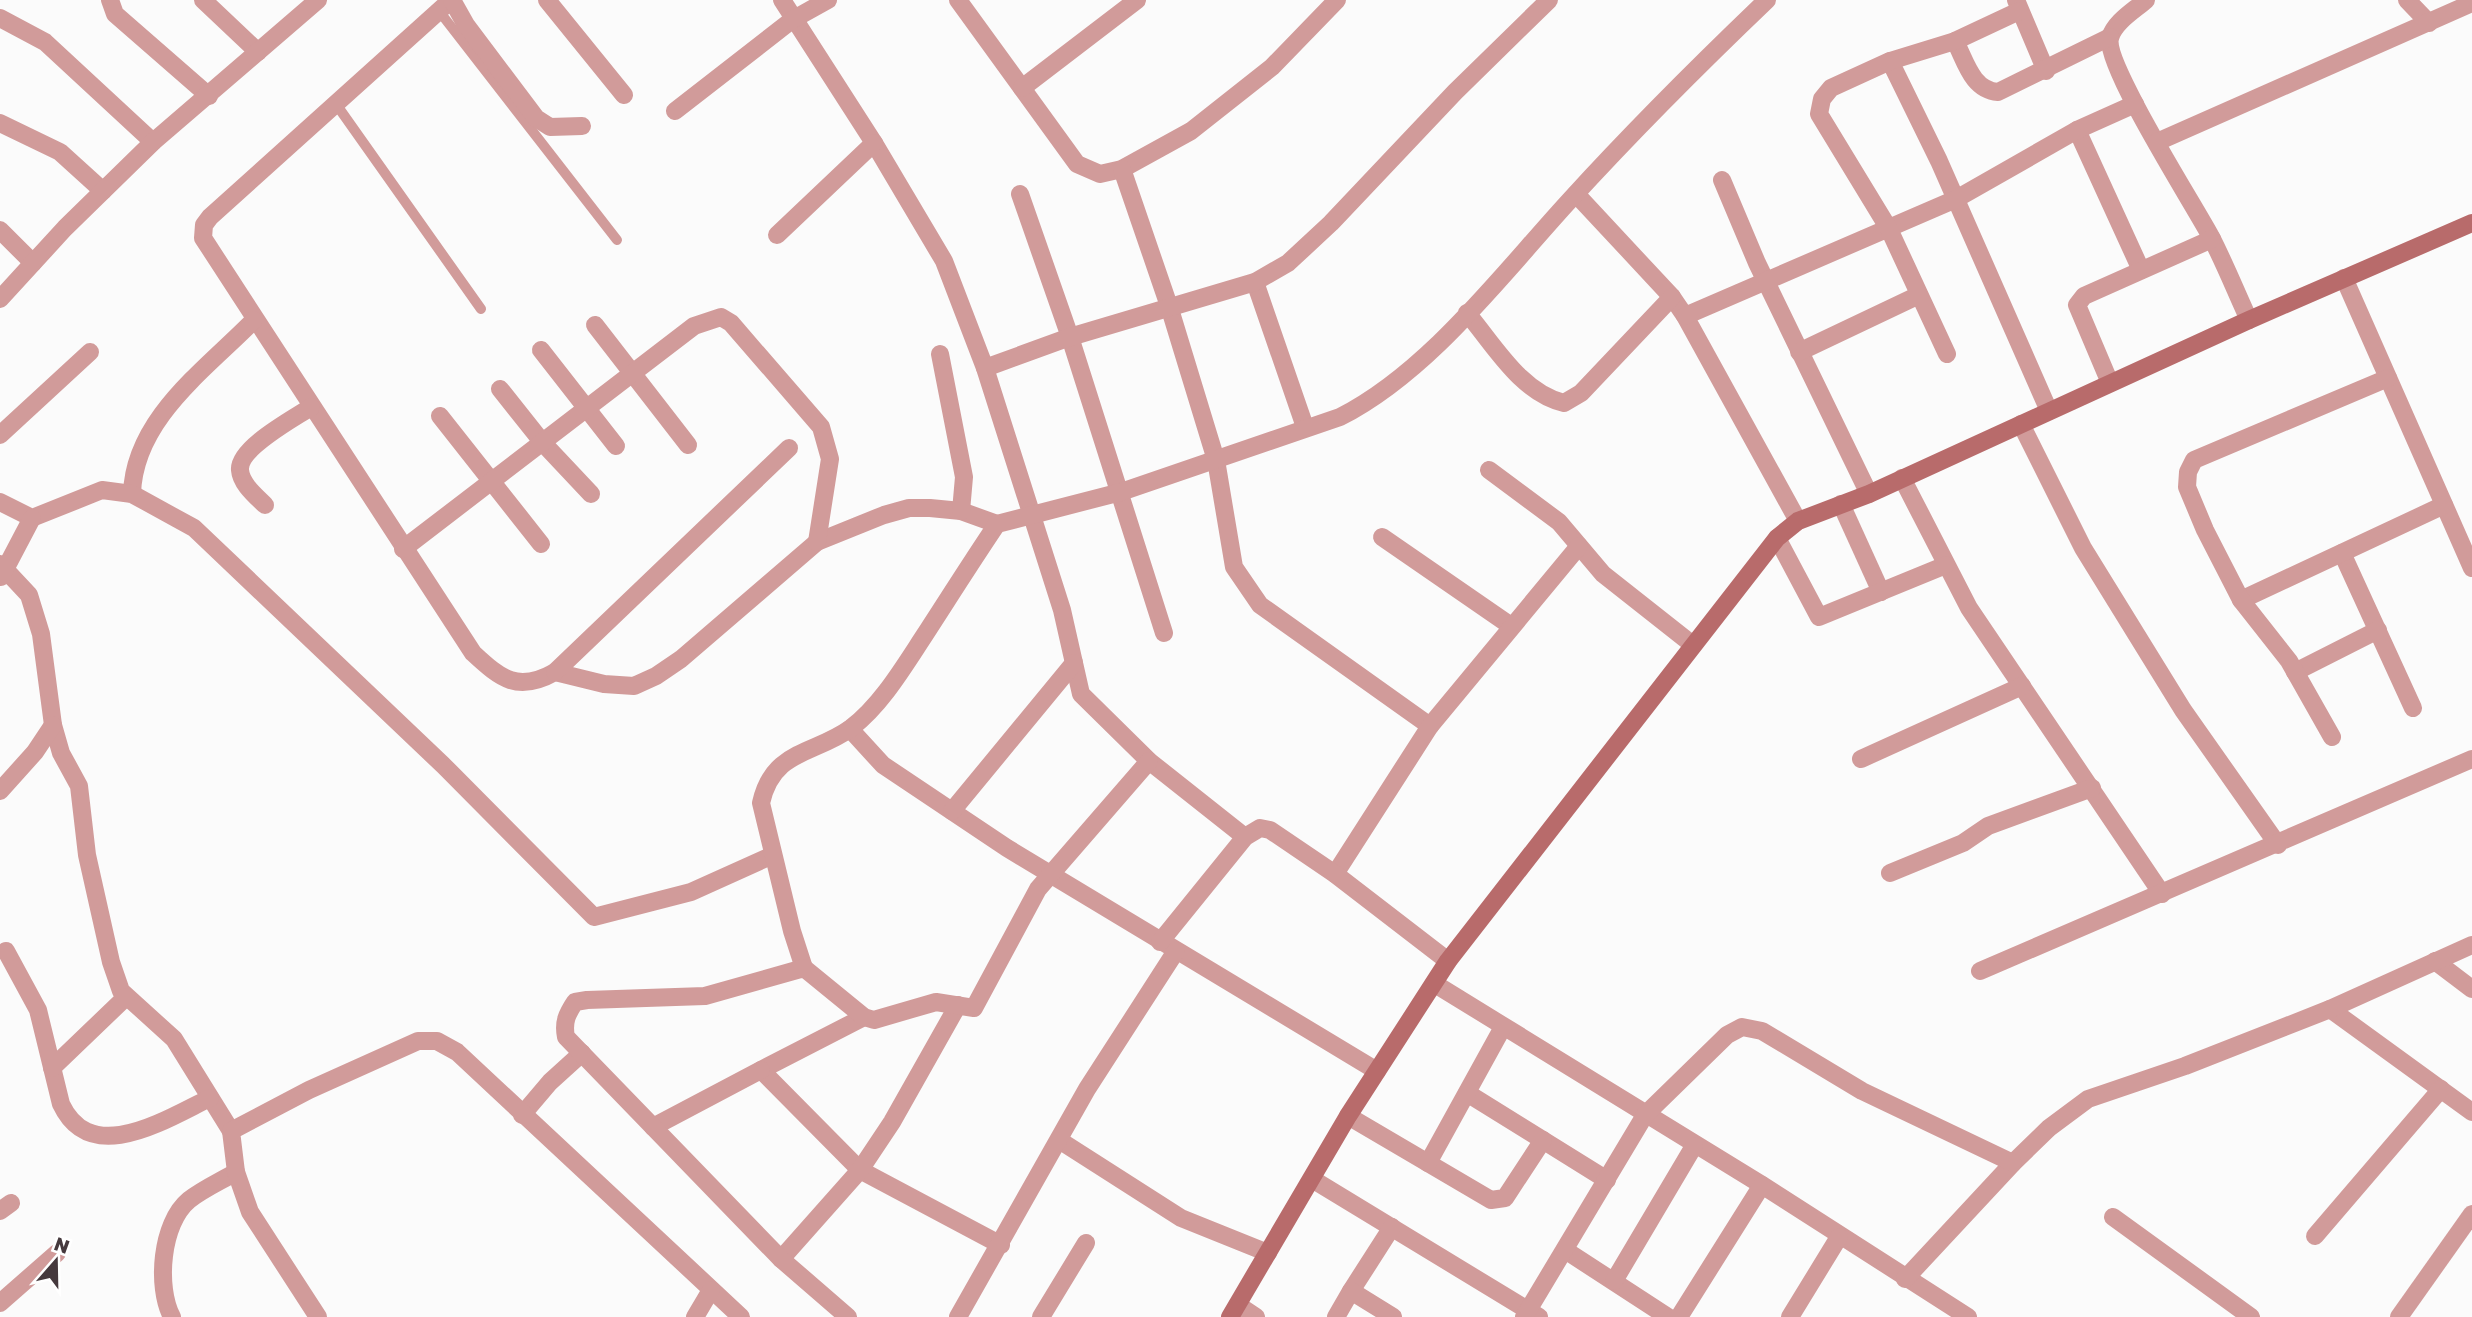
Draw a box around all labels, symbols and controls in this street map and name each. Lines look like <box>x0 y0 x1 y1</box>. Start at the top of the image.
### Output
north arrow <box>21 1226 91 1296</box>
text: N <box>51 1231 73 1258</box>

